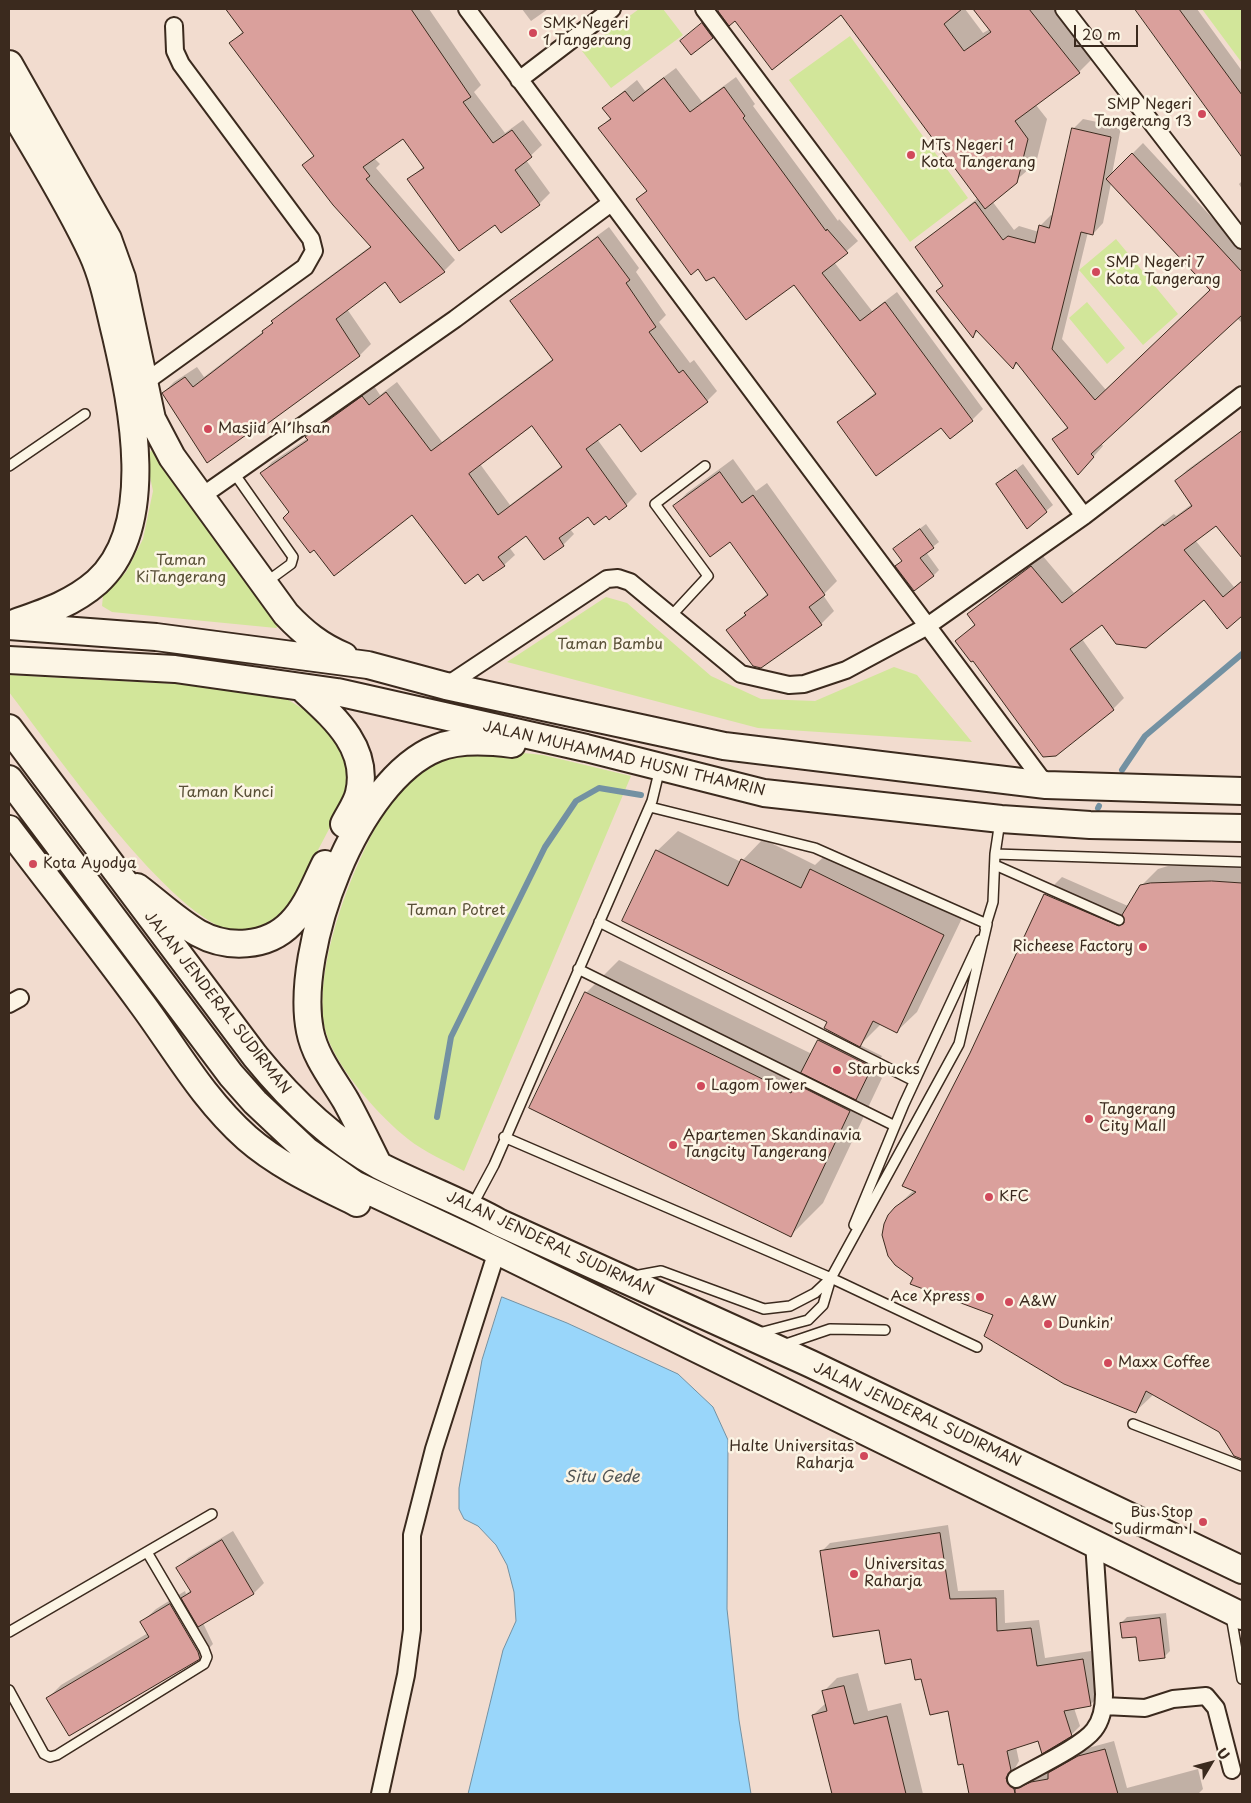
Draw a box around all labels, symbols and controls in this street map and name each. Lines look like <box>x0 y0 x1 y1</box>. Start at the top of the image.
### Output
place label: SMK Negeri 1 Tangerang <box>543 15 631 50</box>
scale bar <box>1076 15 1140 47</box>
text: 20 m <box>1082 22 1121 45</box>
marker: SMK Negeri 1 Tangerang <box>527 27 539 39</box>
place label: SMP Negeri Tangerang 13 <box>1094 96 1192 131</box>
marker: SMP Negeri Tangerang 13 <box>1196 108 1208 120</box>
place label: MTs Negeri 1 Kota Tangerang <box>921 137 1036 172</box>
marker: MTs Negeri 1 Kota Tangerang <box>905 149 917 161</box>
place label: SMP Negeri 7 Kota Tangerang <box>1106 254 1221 289</box>
marker: SMP Negeri 7 Kota Tangerang <box>1090 266 1102 278</box>
place label: Masjid Al Ihsan <box>218 420 330 438</box>
marker: Masjid Al Ihsan <box>202 423 214 435</box>
park label: Taman KiTangerang <box>136 552 226 587</box>
park label: Taman Bambu <box>557 636 663 654</box>
street label: JALAN MUHAMMAD HUSNI THAMRIN <box>481 718 767 800</box>
park label: Taman Kunci <box>178 784 274 802</box>
place label: Kota Ayodya <box>43 855 137 873</box>
marker: Kota Ayodya <box>27 858 39 870</box>
park label: Taman Potret <box>407 902 505 920</box>
street label: JALAN JENDERAL SUDIRMAN <box>140 908 294 1098</box>
place label: Richeese Factory <box>1013 938 1133 956</box>
marker: Richeese Factory <box>1137 941 1149 953</box>
place label: Starbucks <box>847 1061 920 1079</box>
marker: Starbucks <box>831 1064 843 1076</box>
place label: Lagom Tower <box>711 1077 806 1095</box>
marker: Lagom Tower <box>695 1080 707 1092</box>
place label: Tangerang City Mall <box>1099 1101 1176 1136</box>
marker: Tangerang City Mall <box>1083 1113 1095 1125</box>
place label: Apartemen Skandinavia Tangcity Tangerang <box>683 1127 861 1162</box>
marker: Apartemen Skandinavia Tangcity Tangerang <box>667 1139 679 1151</box>
street label: JALAN JENDERAL SUDIRMAN <box>443 1188 657 1300</box>
place label: KFC <box>999 1188 1029 1206</box>
marker: KFC <box>983 1191 995 1203</box>
place label: Ace Xpress <box>890 1288 970 1306</box>
marker: Ace Xpress <box>974 1291 986 1303</box>
place label: A&W <box>1019 1293 1057 1311</box>
marker: A&W <box>1003 1296 1015 1308</box>
place label: Dunkin' <box>1058 1315 1113 1333</box>
marker: Dunkin' <box>1042 1318 1054 1330</box>
place label: Maxx Coffee <box>1118 1354 1210 1372</box>
marker: Maxx Coffee <box>1102 1357 1114 1369</box>
street label: JALAN JENDERAL SUDIRMAN <box>810 1359 1024 1471</box>
place label: Halte Universitas Raharja <box>729 1438 854 1473</box>
marker: Halte Universitas Raharja <box>858 1450 870 1462</box>
water label: Situ Gede <box>565 1468 639 1488</box>
place label: Bus Stop Sudirman I <box>1114 1504 1193 1539</box>
marker: Bus Stop Sudirman I <box>1197 1516 1209 1528</box>
place label: Universitas Raharja <box>864 1556 944 1591</box>
marker: Universitas Raharja <box>848 1568 860 1580</box>
north arrow <box>1186 1738 1236 1788</box>
text: U <box>1212 1743 1235 1764</box>

